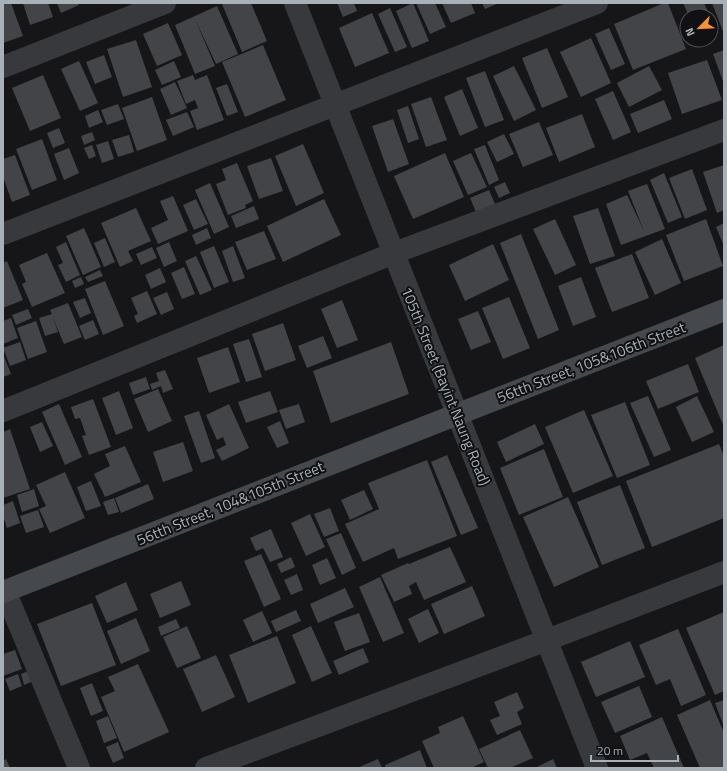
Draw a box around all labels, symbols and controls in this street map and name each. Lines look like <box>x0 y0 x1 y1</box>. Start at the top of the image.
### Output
north arrow <box>679 8 719 48</box>
text: N <box>681 25 699 39</box>
street label: 105th Street (Bayint Naung Road) <box>396 283 497 489</box>
street label: 56tth Street, 105&106th Street <box>494 315 689 409</box>
street label: 56tth Street, 104&105th Street <box>133 455 328 551</box>
scale bar <box>591 737 678 763</box>
text: 20 m <box>597 741 623 760</box>

